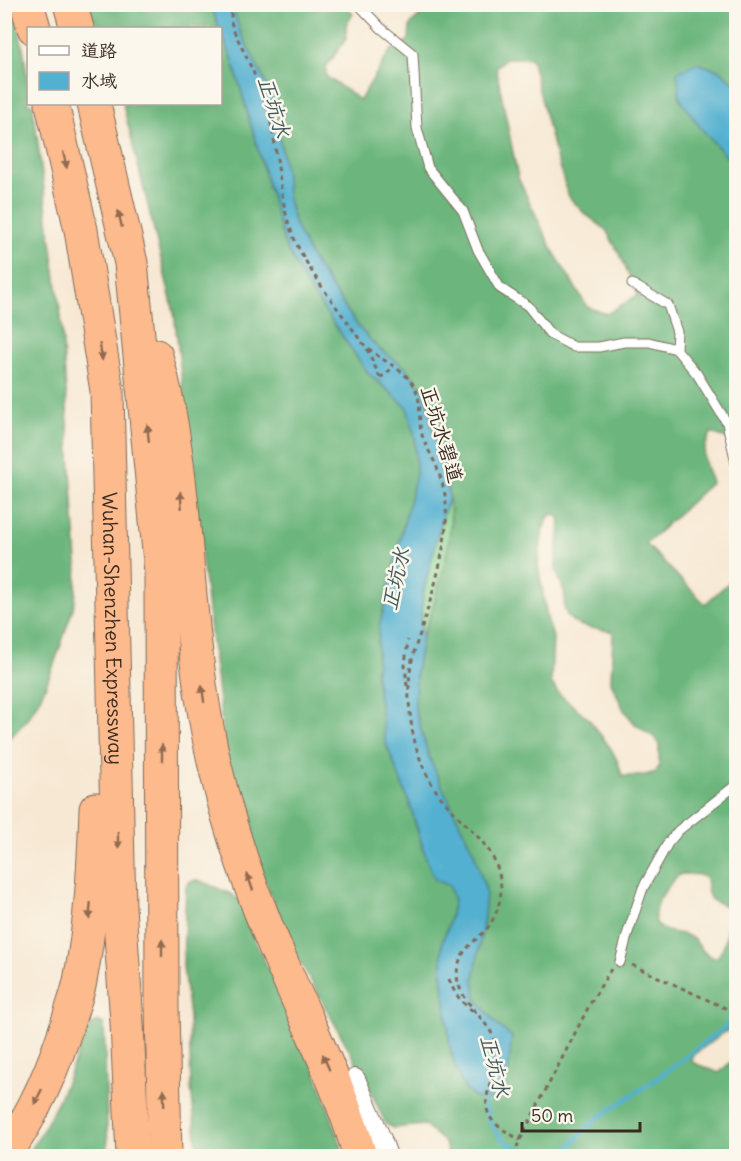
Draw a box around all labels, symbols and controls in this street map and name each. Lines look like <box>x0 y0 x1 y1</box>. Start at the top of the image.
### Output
legend <box>27 27 222 105</box>
text: 道路 <box>81 39 117 62</box>
text: 水域 <box>81 69 117 92</box>
water label: 正坑水 <box>252 73 297 142</box>
one-way arrow <box>61 151 70 170</box>
one-way arrow <box>115 209 125 228</box>
one-way arrow <box>96 343 105 362</box>
street label: 正坑水碧道 <box>416 382 469 485</box>
one-way arrow <box>143 423 152 442</box>
one-way arrow <box>176 490 186 509</box>
street label: Wuhan-Shenzhen Expressway <box>97 492 129 765</box>
water label: 正坑水 <box>375 544 416 613</box>
one-way arrow <box>198 684 207 703</box>
one-way arrow <box>157 743 167 762</box>
one-way arrow <box>113 831 122 850</box>
one-way arrow <box>244 873 254 891</box>
one-way arrow <box>85 901 95 920</box>
one-way arrow <box>157 938 167 957</box>
water label: 正坑水 <box>475 1032 516 1101</box>
one-way arrow <box>320 1053 330 1071</box>
one-way arrow <box>34 1089 43 1106</box>
one-way arrow <box>159 1089 169 1108</box>
scale bar <box>522 1095 640 1133</box>
text: 50 m <box>531 1104 573 1127</box>

